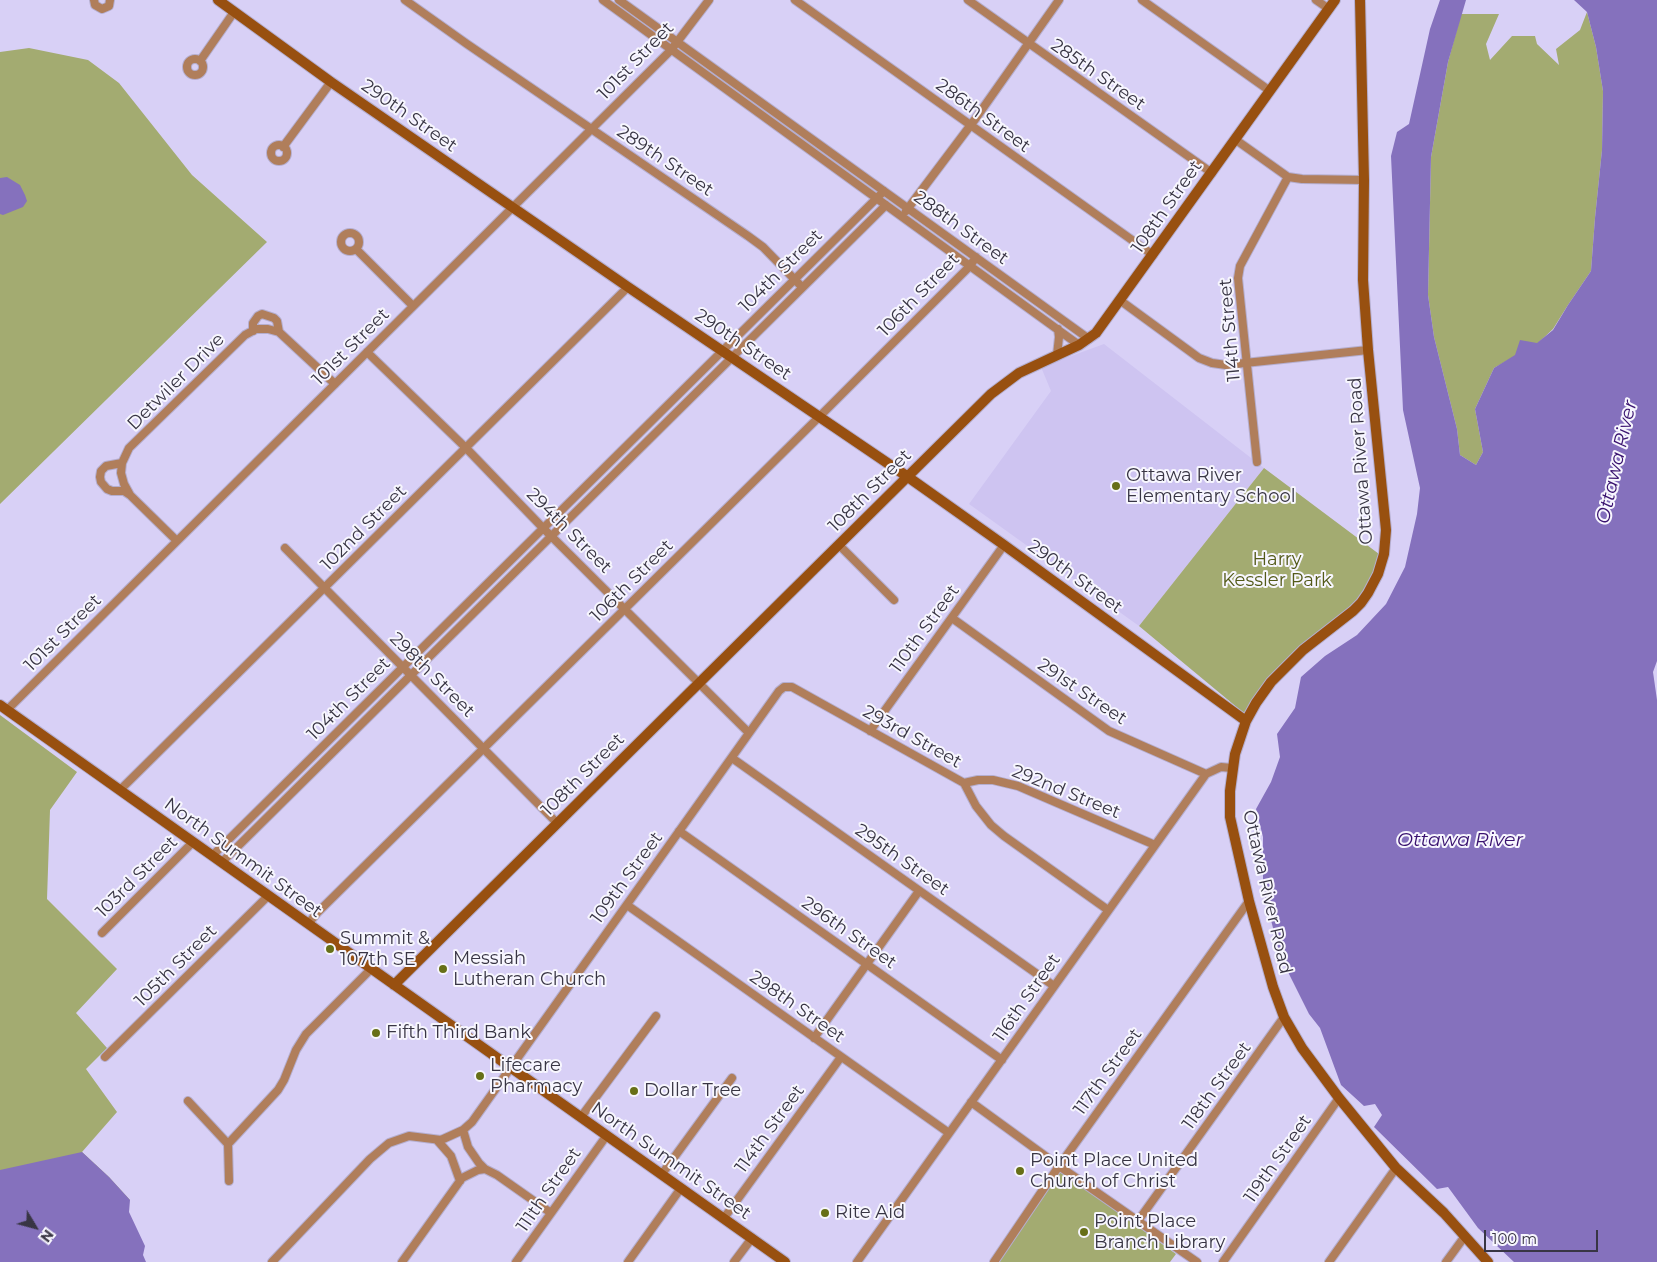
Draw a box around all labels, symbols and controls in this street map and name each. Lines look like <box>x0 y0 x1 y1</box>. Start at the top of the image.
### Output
street label: 101st Street <box>593 17 679 105</box>
street label: 285th Street <box>1047 34 1149 116</box>
street label: 290th Street <box>357 75 461 157</box>
street label: 286th Street <box>932 75 1034 157</box>
street label: 289th Street <box>613 121 717 201</box>
street label: 108th Street <box>1127 156 1207 258</box>
street label: 288th Street <box>909 186 1013 270</box>
street label: 104th Street <box>735 225 827 317</box>
street label: 106th Street <box>874 249 964 341</box>
street label: 114th Street <box>1215 278 1245 382</box>
street label: 101st Street <box>308 304 394 390</box>
street label: 290th Street <box>691 305 795 385</box>
street label: Detwiler Drive <box>123 329 229 435</box>
street label: Ottawa River Road <box>1344 377 1378 545</box>
water label: Ottawa River <box>1592 398 1642 526</box>
street label: 108th Street <box>824 445 916 537</box>
place label: Ottawa River Elementary School <box>1126 465 1296 508</box>
marker: Ottawa River Elementary School <box>1110 480 1122 492</box>
street label: 102nd Street <box>317 481 411 575</box>
street label: 294th Street <box>522 484 616 578</box>
street label: 106th Street <box>586 535 678 627</box>
street label: 290th Street <box>1023 535 1127 619</box>
park label: Harry Kessler Park <box>1222 549 1332 592</box>
street label: 110th Street <box>886 581 964 677</box>
street label: 101st Street <box>20 590 106 676</box>
street label: 298th Street <box>385 628 479 722</box>
street label: 104th Street <box>303 653 395 745</box>
street label: 291st Street <box>1033 654 1131 730</box>
street label: 293rd Street <box>859 701 965 773</box>
street label: 108th Street <box>537 729 629 821</box>
street label: 292nd Street <box>1009 760 1123 824</box>
street label: North Summit Street <box>160 793 326 923</box>
street label: Ottawa River Road <box>1238 808 1296 976</box>
street label: 295th Street <box>851 820 953 900</box>
street label: 109th Street <box>586 828 668 928</box>
water label: Ottawa River <box>1397 829 1523 851</box>
street label: 103rd Street <box>92 832 182 922</box>
street label: 296th Street <box>797 892 901 974</box>
street label: 105th Street <box>130 920 222 1012</box>
place label: Summit & 107th SE <box>340 928 430 971</box>
marker: Summit & 107th SE <box>324 943 336 955</box>
place label: Messiah Lutheran Church <box>453 948 606 991</box>
street label: 116th Street <box>989 950 1065 1046</box>
marker: Messiah Lutheran Church <box>437 963 449 975</box>
street label: 298th Street <box>745 966 849 1048</box>
place label: Fifth Third Bank <box>386 1022 531 1044</box>
street label: 117th Street <box>1069 1024 1147 1120</box>
marker: Fifth Third Bank <box>370 1027 382 1039</box>
street label: 118th Street <box>1178 1038 1256 1134</box>
place label: Lifecare Pharmacy <box>490 1055 582 1098</box>
marker: Lifecare Pharmacy <box>474 1070 486 1082</box>
place label: Dollar Tree <box>644 1080 741 1102</box>
street label: 114th Street <box>731 1081 809 1177</box>
marker: Dollar Tree <box>628 1085 640 1097</box>
street label: North Summit Street <box>587 1098 755 1224</box>
street label: 119th Street <box>1240 1111 1316 1207</box>
street label: 111th Street <box>512 1144 586 1236</box>
place label: Point Place United Church of Christ <box>1030 1150 1198 1192</box>
marker: Point Place United Church of Christ <box>1014 1165 1026 1177</box>
north arrow <box>10 1202 60 1252</box>
place label: Rite Aid <box>835 1202 905 1224</box>
marker: Rite Aid <box>819 1207 831 1219</box>
place label: Point Place Branch Library <box>1094 1211 1225 1254</box>
scale bar <box>1487 1220 1601 1252</box>
text: N <box>36 1226 58 1246</box>
marker: Point Place Branch Library <box>1078 1226 1090 1238</box>
text: 100 m <box>1492 1229 1537 1248</box>

